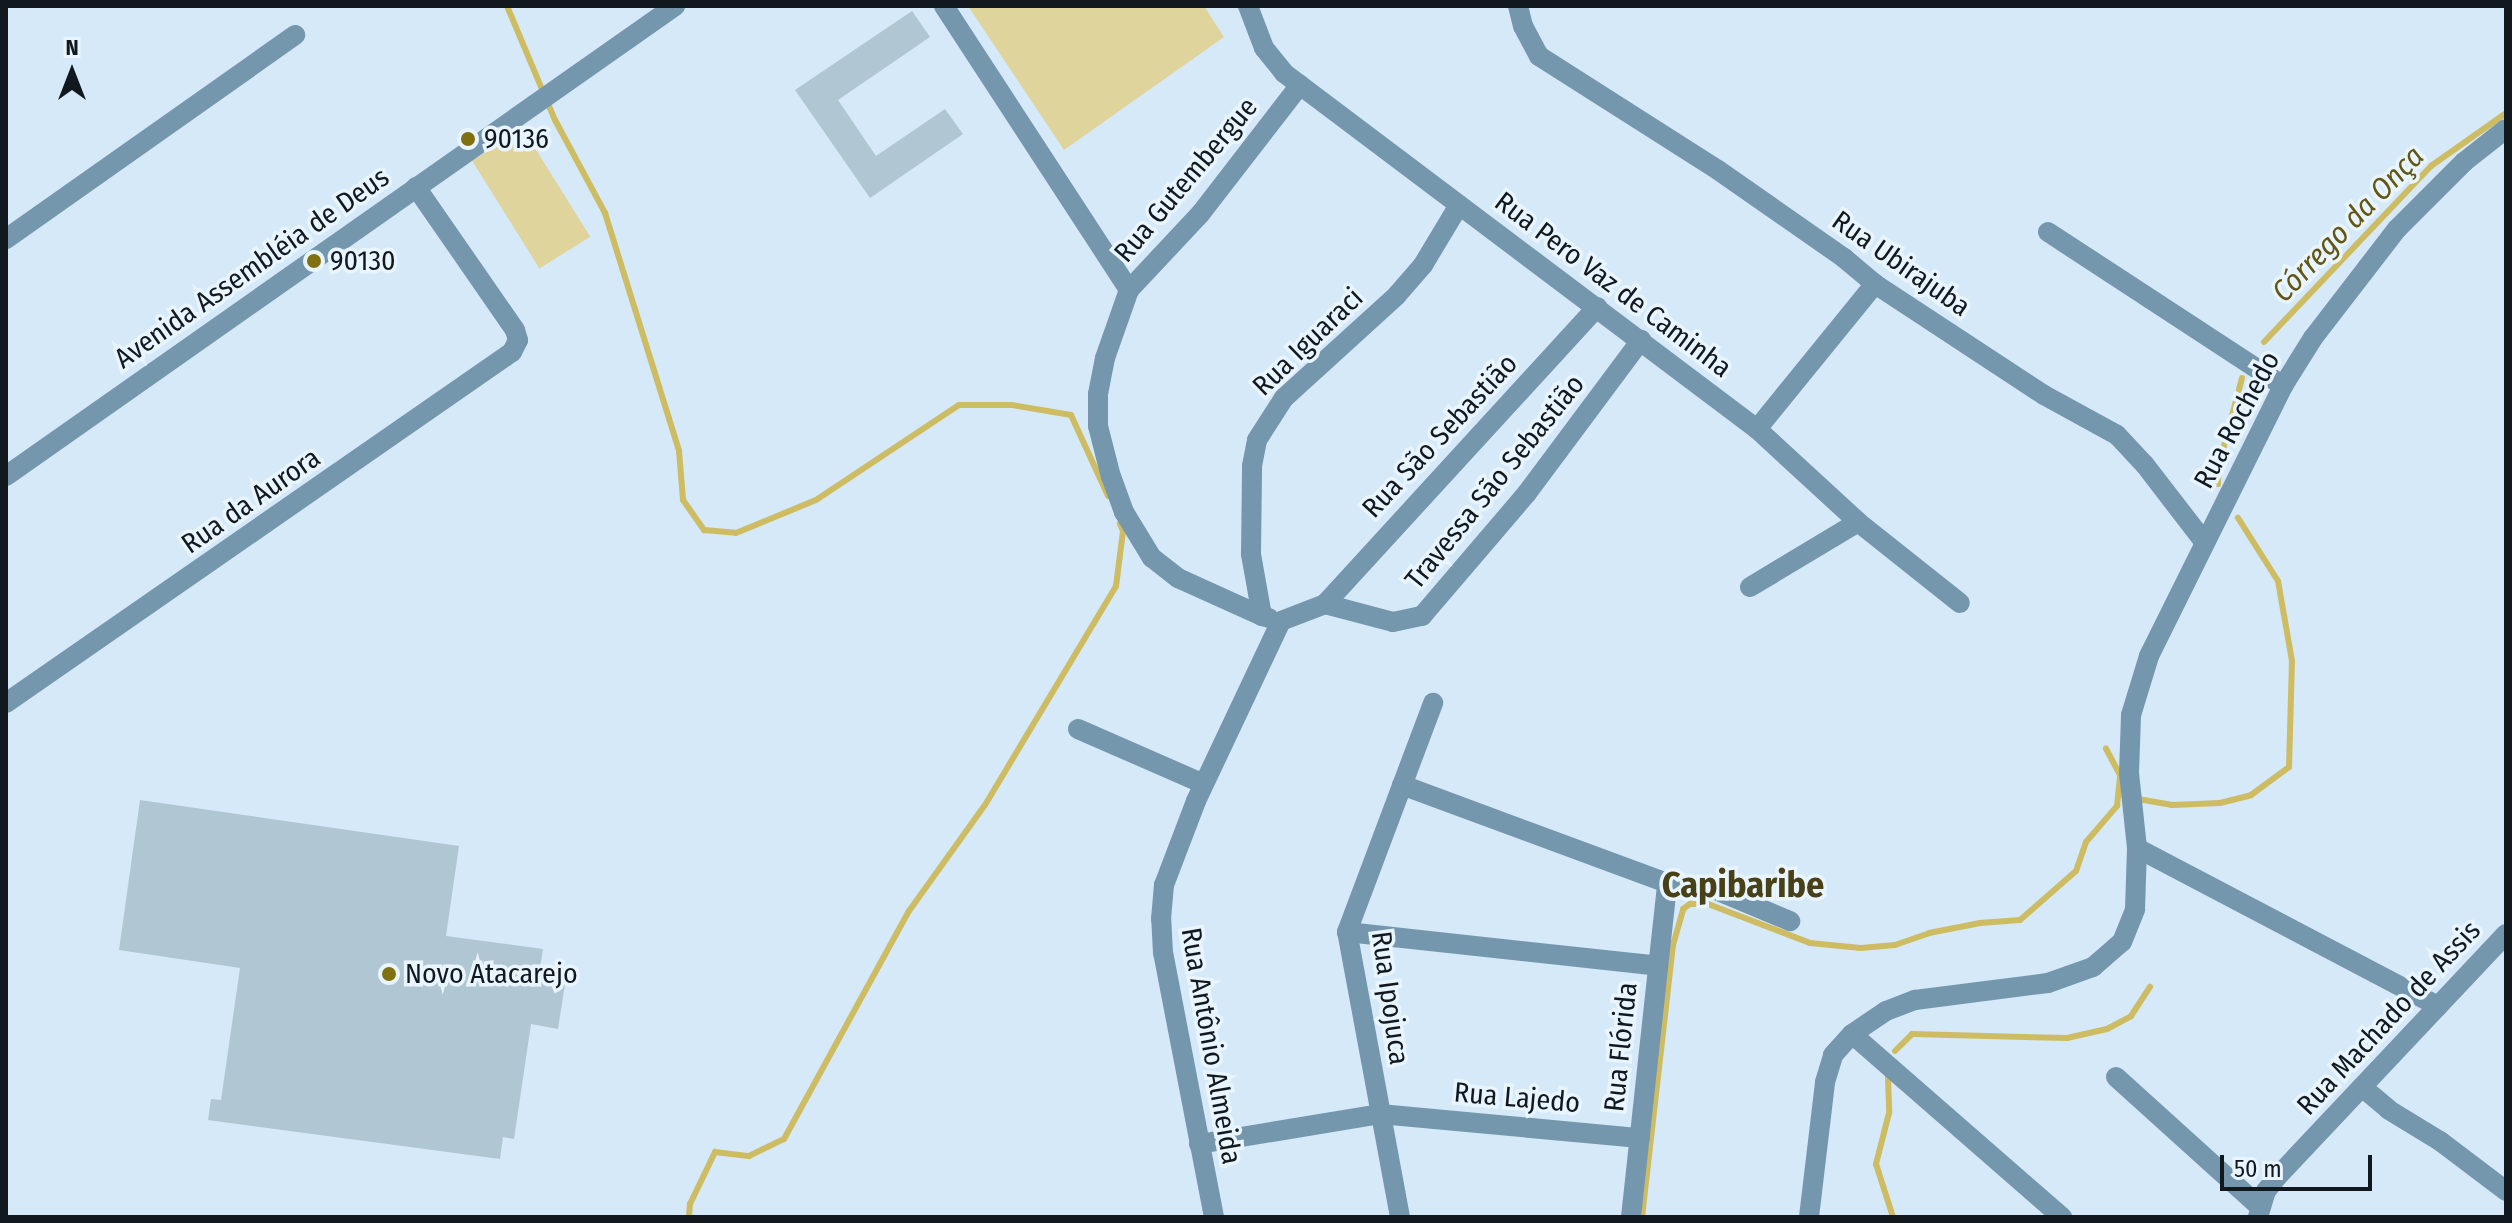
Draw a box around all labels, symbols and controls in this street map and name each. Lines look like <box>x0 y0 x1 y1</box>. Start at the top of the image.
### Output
north arrow <box>32 32 112 112</box>
text: N <box>65 34 79 61</box>
street label: Rua Gutembergue <box>1107 91 1265 269</box>
place label: 90136 <box>484 122 549 156</box>
marker: 90136 <box>459 130 477 148</box>
water label: Córrego da Onça <box>2264 138 2432 310</box>
street label: Avenida Assembléia de Deus <box>108 160 396 376</box>
street label: Rua Pero Vaz de Caminha <box>1488 185 1738 385</box>
street label: Rua Ubirajuba <box>1825 204 1977 324</box>
place label: 90130 <box>330 244 396 278</box>
marker: 90130 <box>305 252 323 270</box>
street label: Rua Iguaraci <box>1246 281 1370 403</box>
street label: Rua Rochedo <box>2187 346 2287 494</box>
street label: Rua São Sebastião <box>1356 347 1524 525</box>
street label: Travessa São Sebastião <box>1398 368 1592 596</box>
street label: Rua da Aurora <box>175 441 327 561</box>
district label: Capibaribe <box>1662 864 1824 908</box>
street label: Rua Machado de Assis <box>2290 914 2488 1122</box>
street label: Rua Antônio Almeida <box>1174 925 1248 1167</box>
street label: Rua Ipojuca <box>1364 929 1416 1067</box>
place label: Novo Atacarejo <box>405 957 578 991</box>
marker: Novo Atacarejo <box>380 965 398 983</box>
street label: Rua Flórida <box>1598 981 1644 1113</box>
street label: Rua Lajedo <box>1453 1076 1581 1120</box>
scale bar <box>2224 1139 2376 1189</box>
text: 50 m <box>2234 1155 2282 1183</box>

